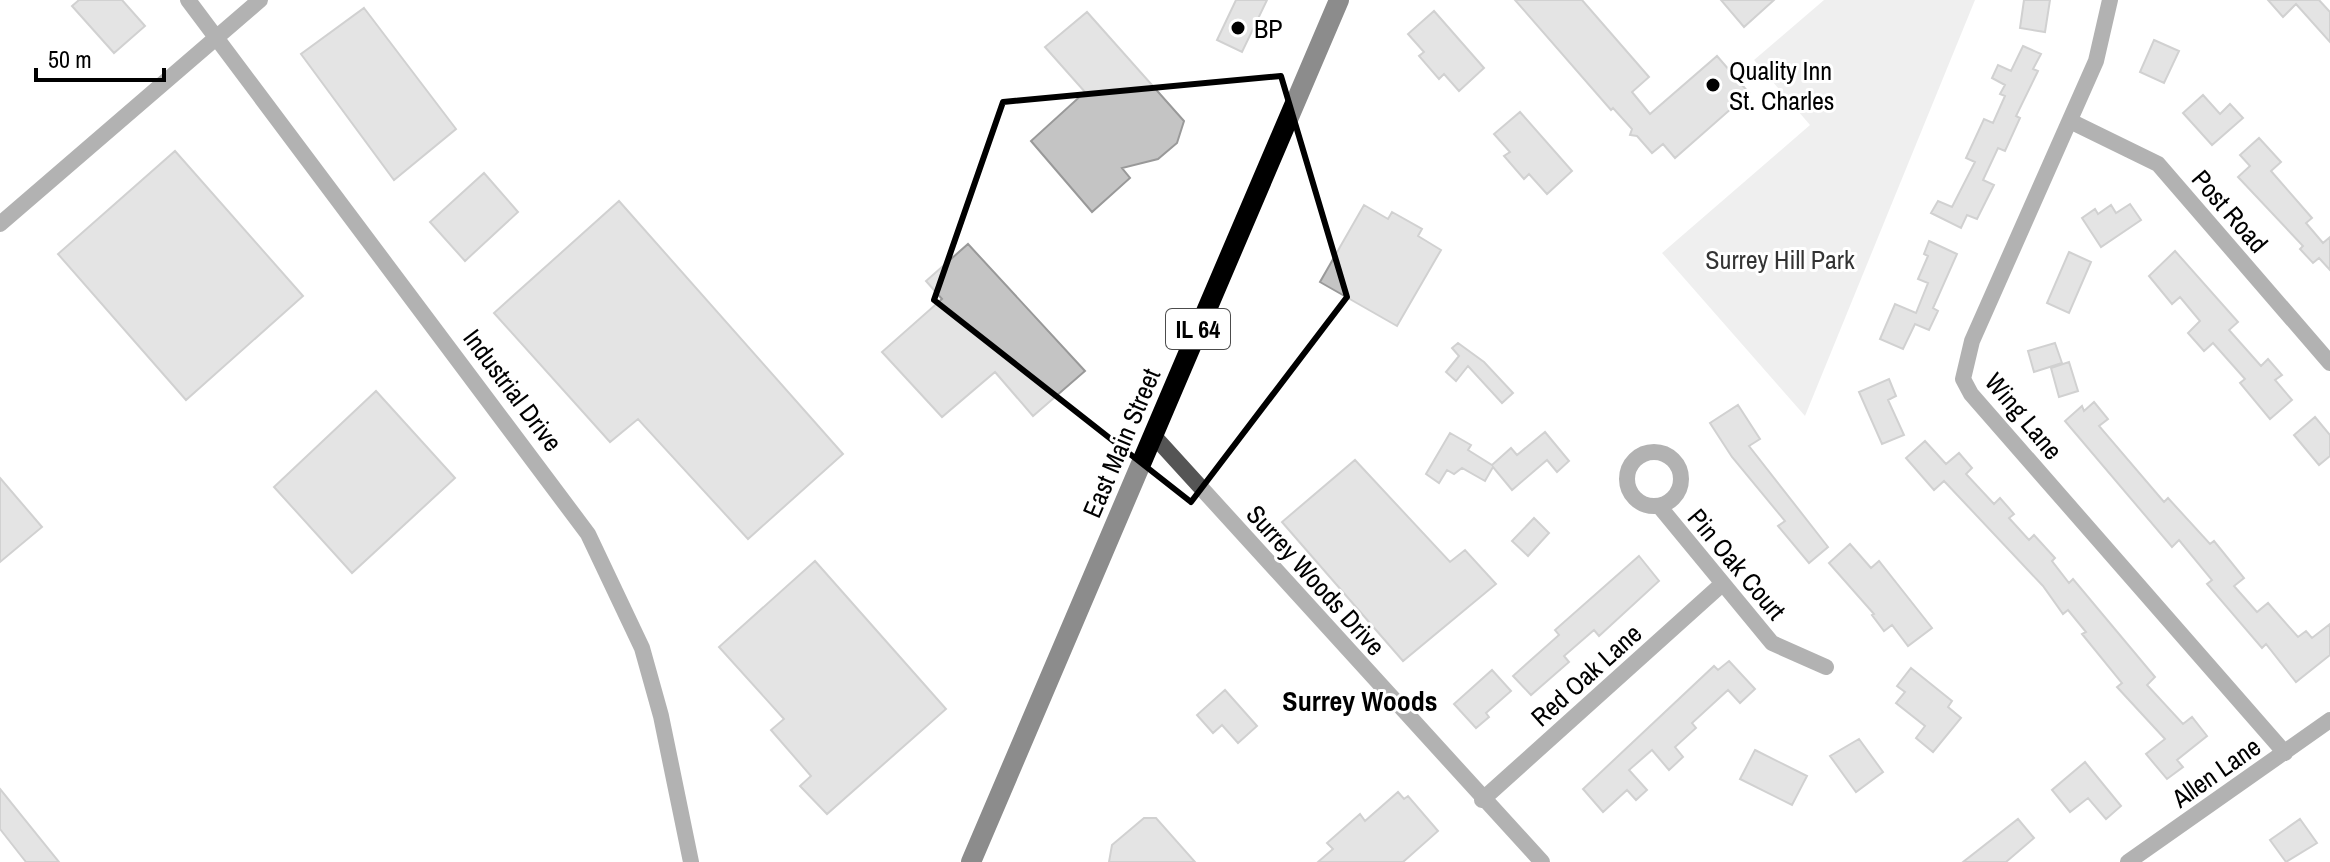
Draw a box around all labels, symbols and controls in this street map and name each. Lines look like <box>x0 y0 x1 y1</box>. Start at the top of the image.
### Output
place label: BP <box>1254 11 1282 46</box>
marker: BP <box>1229 19 1247 37</box>
scale bar <box>36 32 164 82</box>
text: 50 m <box>48 43 92 75</box>
place label: Quality Inn St. Charles <box>1729 53 1834 118</box>
marker: Quality Inn St. Charles <box>1704 76 1722 94</box>
street label: Post Road <box>2184 162 2276 260</box>
park label: Surrey Hill Park <box>1705 242 1855 277</box>
road number: IL 64 <box>1166 309 1230 349</box>
street label: Industrial Drive <box>456 322 570 458</box>
street label: East Main Street <box>1074 363 1168 523</box>
street label: Wing Lane <box>1977 365 2071 467</box>
street label: Surrey Woods Drive <box>1239 497 1393 663</box>
street label: Pin Oak Court <box>1680 501 1794 627</box>
street label: Red Oak Lane <box>1523 616 1649 734</box>
district label: Surrey Woods <box>1282 682 1438 720</box>
street label: Allen Lane <box>2164 729 2267 816</box>

